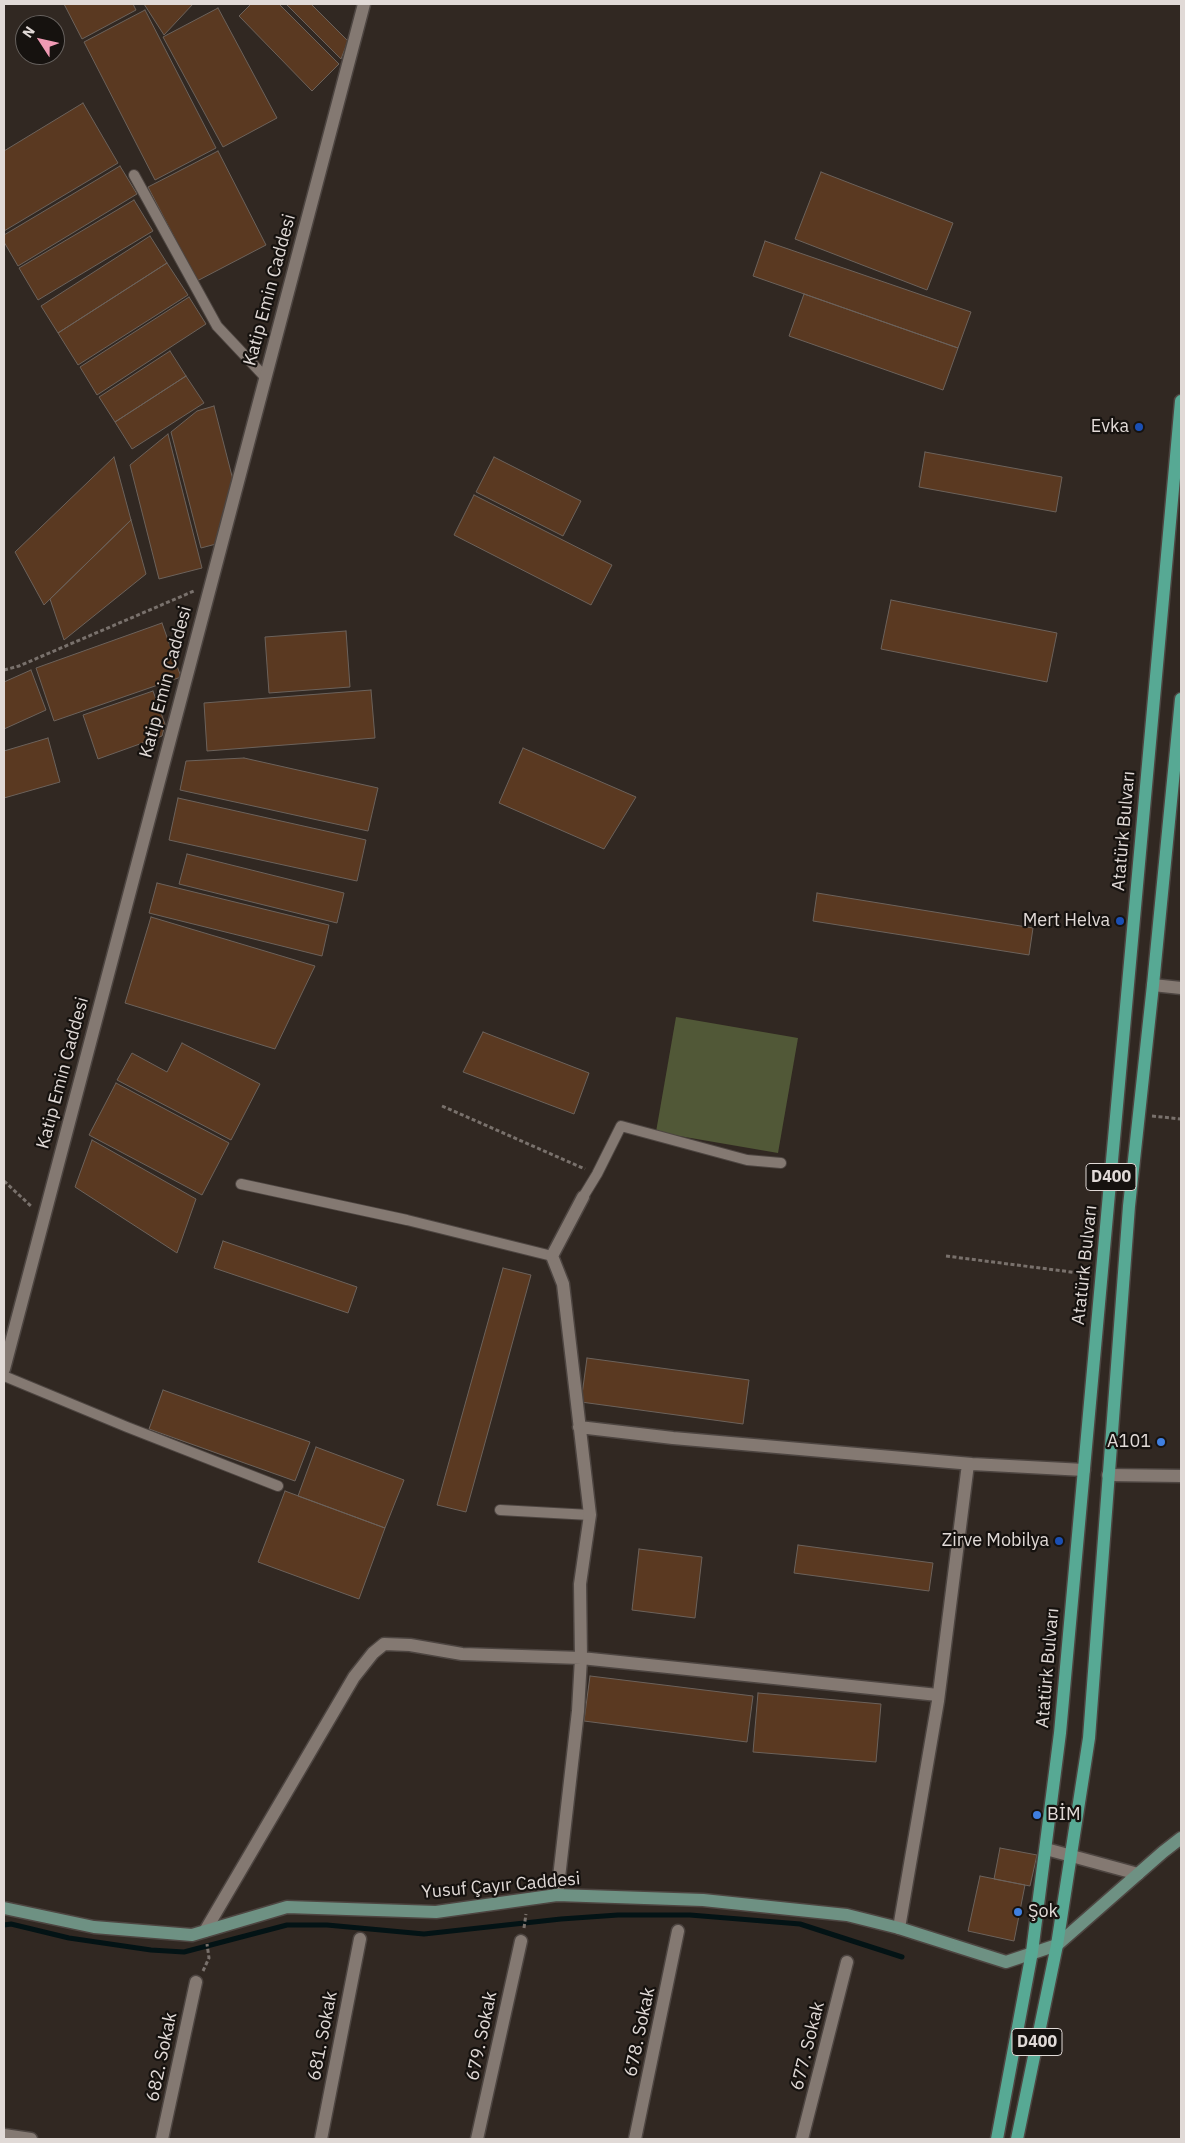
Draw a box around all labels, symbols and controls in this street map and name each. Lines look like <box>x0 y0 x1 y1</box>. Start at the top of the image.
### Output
north arrow <box>15 15 65 65</box>
text: N <box>18 23 39 41</box>
street label: Katip Emin Caddesi <box>239 212 301 368</box>
place label: Evka <box>1091 416 1129 438</box>
marker: Evka <box>1133 421 1145 433</box>
street label: Katip Emin Caddesi <box>135 604 197 760</box>
street label: Atatürk Bulvarı <box>1108 770 1140 892</box>
place label: Mert Helva <box>1023 910 1110 932</box>
marker: Mert Helva <box>1114 915 1126 927</box>
street label: Katip Emin Caddesi <box>32 995 94 1151</box>
road number: D400 <box>1086 1164 1136 1190</box>
street label: Atatürk Bulvarı <box>1068 1204 1102 1326</box>
place label: A101 <box>1107 1431 1151 1453</box>
marker: A101 <box>1155 1436 1167 1448</box>
place label: Zirve Mobilya <box>942 1530 1049 1552</box>
marker: Zirve Mobilya <box>1053 1535 1065 1547</box>
street label: Atatürk Bulvarı <box>1032 1607 1064 1729</box>
place label: BİM <box>1047 1804 1081 1826</box>
marker: BİM <box>1031 1809 1043 1821</box>
street label: Yusuf Çayır Caddesi <box>421 1868 581 1904</box>
place label: Şok <box>1028 1901 1058 1923</box>
marker: Şok <box>1012 1906 1024 1918</box>
street label: 678. Sokak <box>620 1985 660 2079</box>
street label: 681. Sokak <box>304 1989 342 2083</box>
street label: 679. Sokak <box>462 1989 502 2083</box>
street label: 677. Sokak <box>787 1999 829 2093</box>
street label: 682. Sokak <box>142 2010 182 2104</box>
road number: D400 <box>1012 2028 1062 2056</box>

